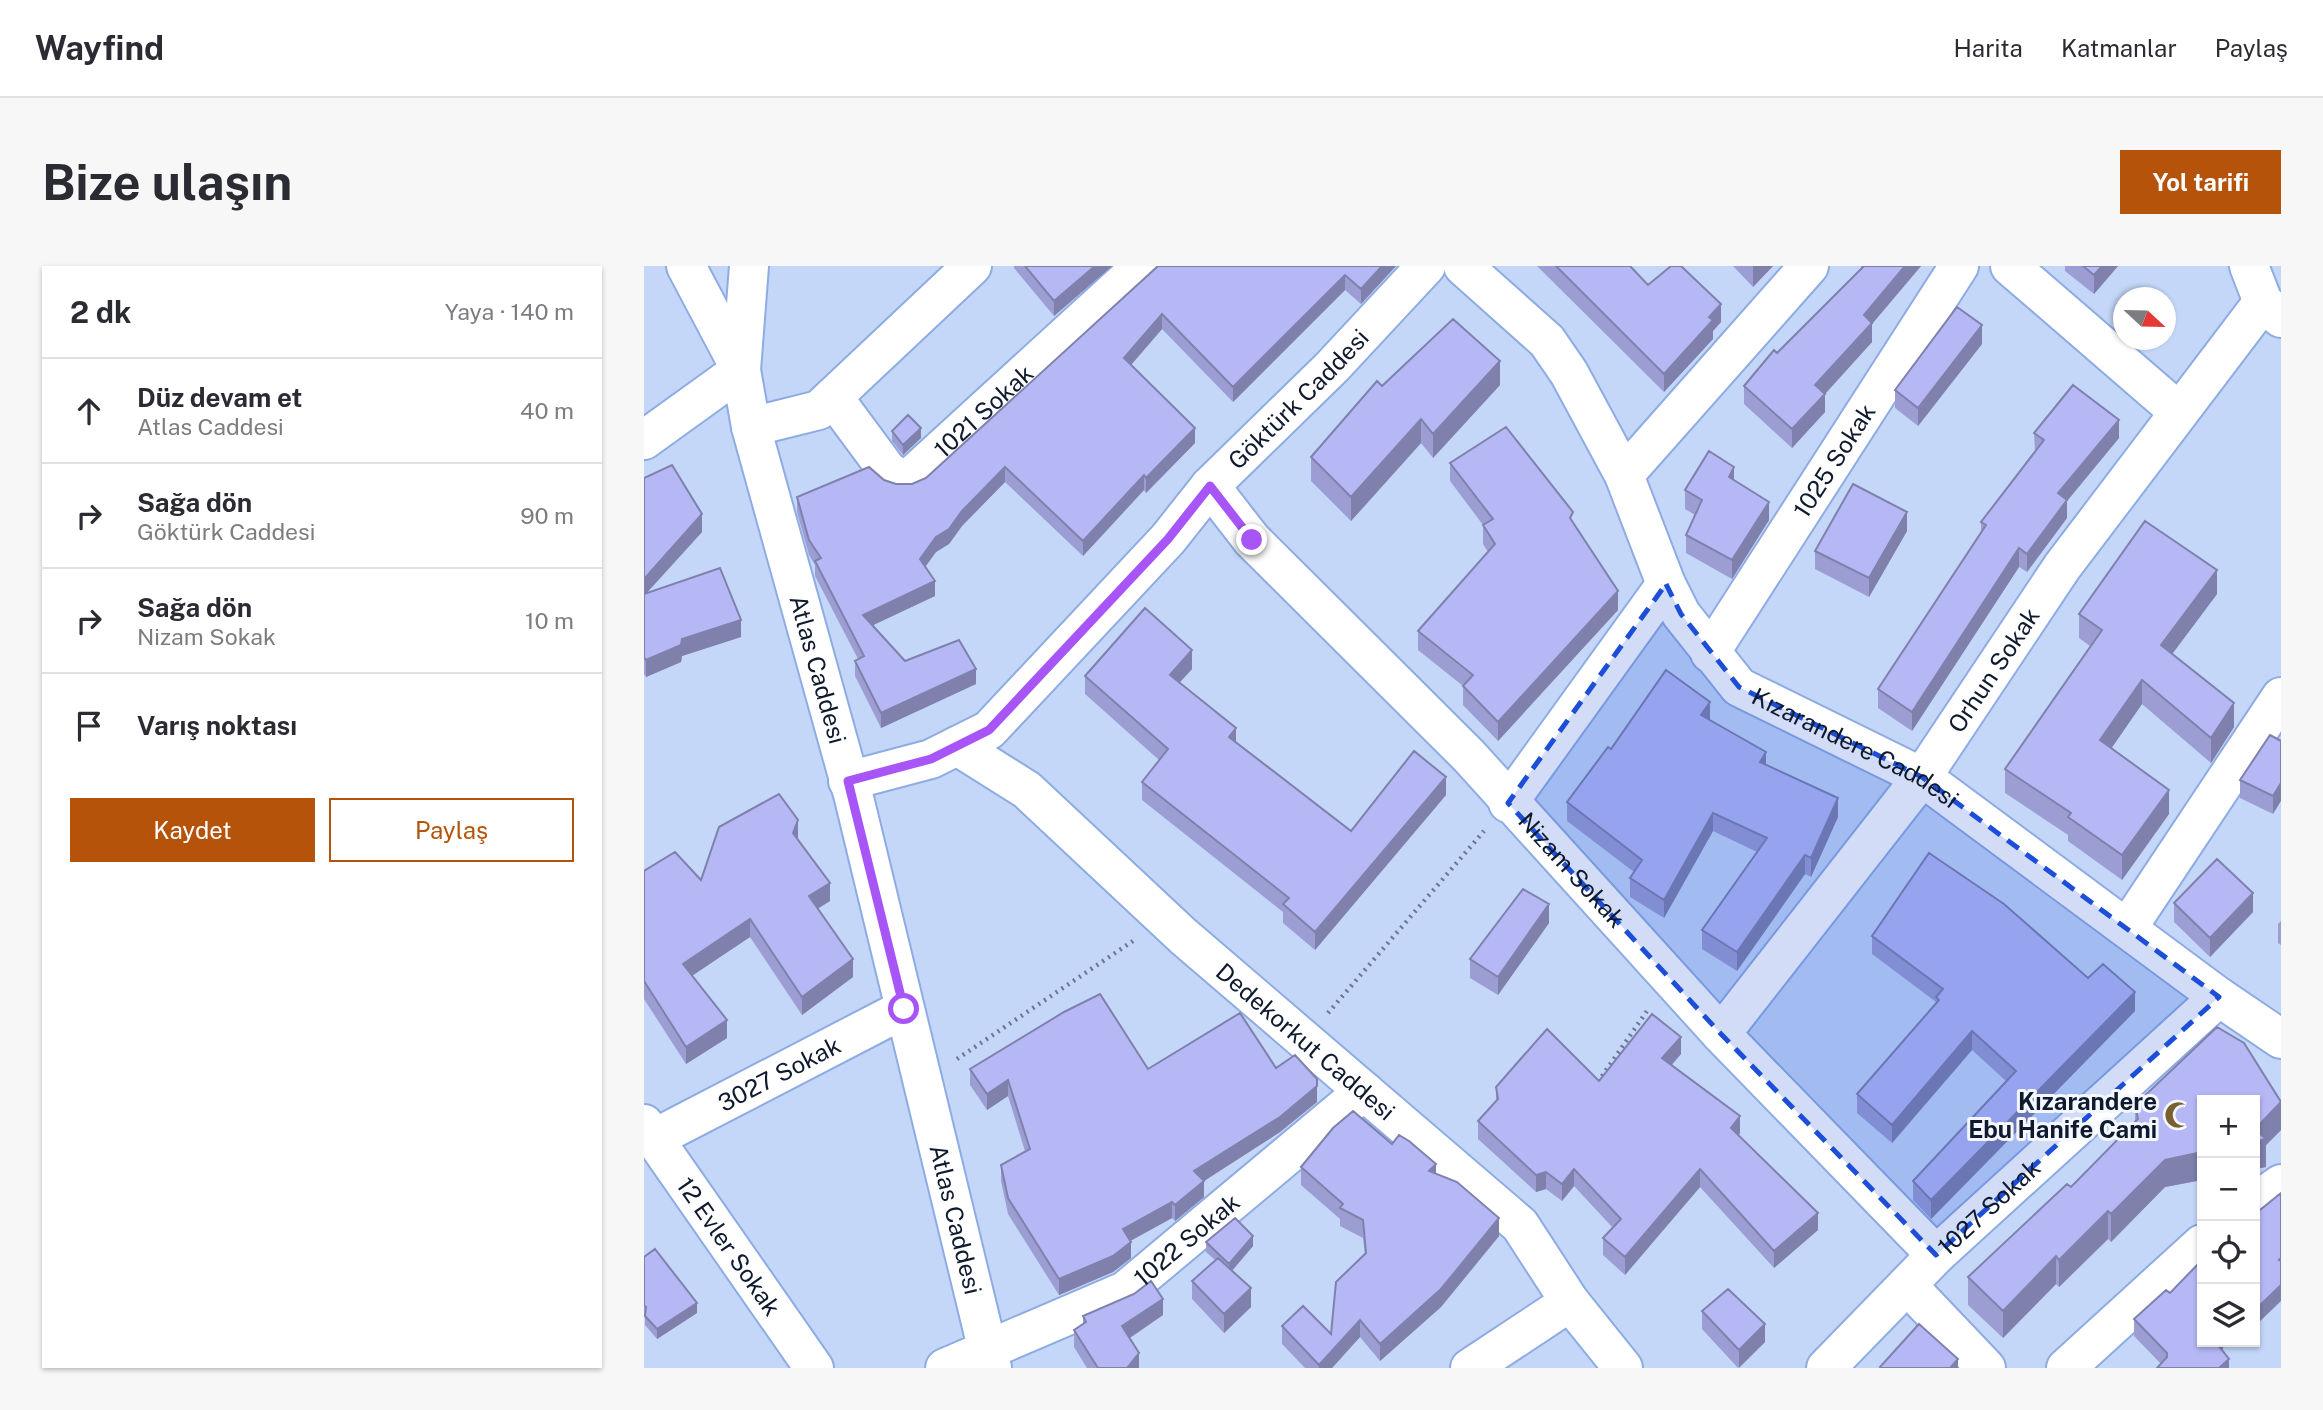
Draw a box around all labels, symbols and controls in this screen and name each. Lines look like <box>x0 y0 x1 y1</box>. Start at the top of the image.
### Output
text: Wayfind <box>35 29 164 67</box>
text: Harita <box>1954 34 2023 62</box>
text: Katmanlar <box>2061 34 2177 62</box>
text: Paylaş <box>2215 34 2288 62</box>
button: Yol tarifi <box>2120 150 2281 214</box>
text: Bize ulaşın <box>42 153 292 211</box>
north arrow <box>2113 287 2176 350</box>
text: 2 dk <box>70 294 131 330</box>
text: Yaya · 140 m <box>445 298 574 325</box>
street label: Göktürk Caddesi <box>1222 323 1374 474</box>
street label: 1021 Sokak <box>928 359 1039 463</box>
text: Düz devam et <box>137 382 302 413</box>
icon: ahead <box>70 392 108 430</box>
text: 40 m <box>520 397 574 424</box>
street label: 1025 Sokak <box>1787 398 1881 522</box>
text: Atlas Caddesi <box>137 413 284 440</box>
text: Sağa dön <box>137 487 252 518</box>
icon: right <box>70 497 108 535</box>
text: 90 m <box>520 502 574 529</box>
text: Göktürk Caddesi <box>137 518 315 545</box>
route end <box>1236 524 1267 555</box>
text: Sağa dön <box>137 592 252 623</box>
street label: Atlas Caddesi <box>784 592 852 747</box>
icon: right <box>70 602 108 640</box>
street label: Orhun Sokak <box>1942 602 2045 738</box>
text: 10 m <box>525 607 574 634</box>
text: Nizam Sokak <box>137 623 276 650</box>
street label: Kızarandere Caddesi <box>1748 682 1964 813</box>
icon: arrive <box>70 707 108 745</box>
text: Varış noktası <box>137 710 297 741</box>
button: Kaydet <box>70 798 315 862</box>
button: Paylaş <box>329 798 574 862</box>
street label: Nizam Sokak <box>1513 807 1631 933</box>
street label: Dedekorkut Caddesi <box>1211 957 1401 1125</box>
route start <box>888 993 919 1024</box>
street label: 3027 Sokak <box>713 1030 845 1117</box>
place label: Kızarandere Ebu Hanife Cami <box>1968 1087 2157 1143</box>
map controls <box>2197 1095 2260 1347</box>
button: + <box>2197 1095 2260 1158</box>
mosque icon: Kızarandere Ebu Hanife Cami <box>2163 1100 2193 1130</box>
street label: Atlas Caddesi <box>924 1142 988 1297</box>
street label: 1027 Sokak <box>1932 1153 2046 1261</box>
button: − <box>2197 1158 2260 1221</box>
street label: 12 Evler Sokak <box>671 1172 787 1321</box>
street label: 1022 Sokak <box>1128 1188 1245 1291</box>
button: locate <box>2197 1221 2260 1284</box>
button: layers <box>2197 1284 2260 1347</box>

